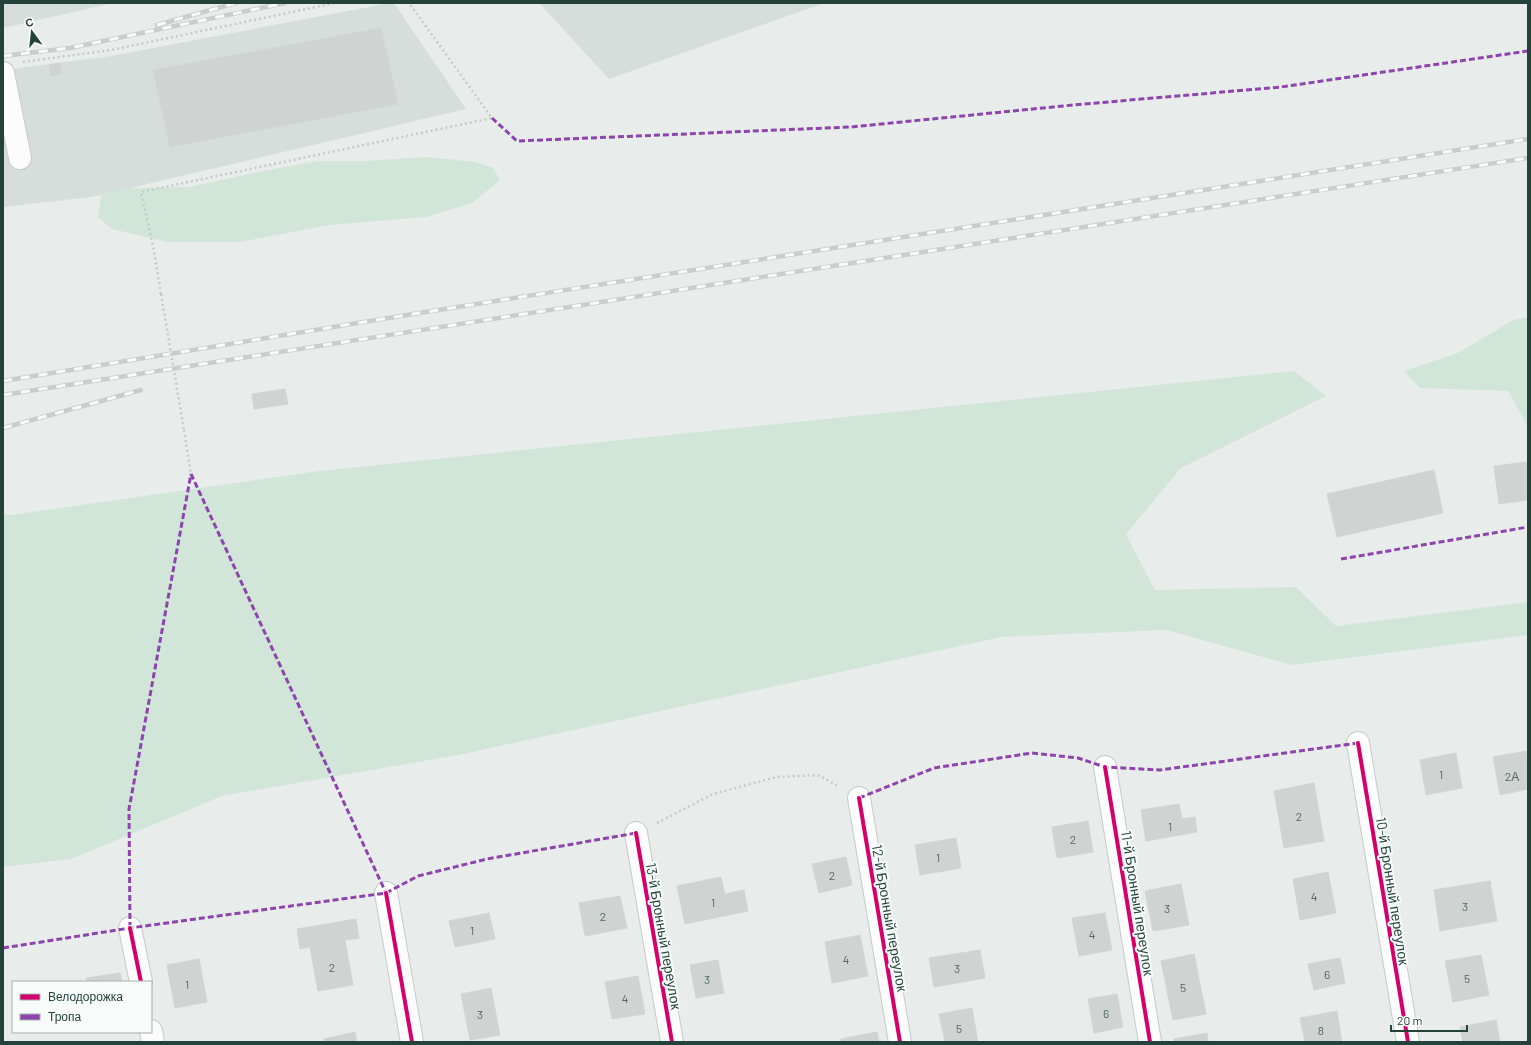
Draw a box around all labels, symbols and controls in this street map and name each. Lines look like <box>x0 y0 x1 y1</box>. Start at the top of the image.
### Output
north arrow <box>12 12 52 52</box>
text: С <box>24 15 35 29</box>
house number: 1 <box>1439 767 1443 781</box>
house number: 2А <box>1505 769 1519 783</box>
house number: 2 <box>1296 809 1302 823</box>
street label: 10-й Бронный переулок <box>1373 816 1413 967</box>
house number: 1 <box>1168 819 1172 833</box>
street label: 11-й Бронный переулок <box>1118 829 1158 978</box>
house number: 2 <box>1070 832 1076 846</box>
street label: 12-й Бронный переулок <box>869 843 911 994</box>
house number: 1 <box>936 850 940 864</box>
street label: 13-й Бронный переулок <box>643 861 685 1012</box>
house number: 2 <box>829 868 835 882</box>
house number: 4 <box>1311 889 1317 903</box>
house number: 1 <box>711 895 715 909</box>
house number: 3 <box>1462 899 1468 913</box>
house number: 3 <box>1164 901 1170 915</box>
house number: 2 <box>600 909 606 923</box>
house number: 1 <box>470 923 474 937</box>
house number: 4 <box>1089 927 1095 941</box>
house number: 4 <box>843 952 849 966</box>
house number: 2 <box>329 960 335 974</box>
house number: 3 <box>954 961 960 975</box>
house number: 6 <box>1324 967 1330 981</box>
house number: 5 <box>1464 971 1470 985</box>
house number: 3 <box>704 972 710 986</box>
house number: 1 <box>185 977 189 991</box>
house number: 5 <box>1180 980 1186 994</box>
legend <box>12 981 152 1033</box>
text: Велодорожка <box>48 989 123 1004</box>
house number: 4 <box>622 991 628 1005</box>
house number: 6 <box>1103 1006 1109 1020</box>
house number: 3 <box>477 1007 483 1021</box>
scale bar <box>1391 1007 1467 1033</box>
text: Тропа <box>48 1009 82 1024</box>
text: 20 m <box>1397 1013 1423 1027</box>
house number: 5 <box>956 1021 962 1035</box>
house number: 8 <box>1318 1023 1324 1037</box>

